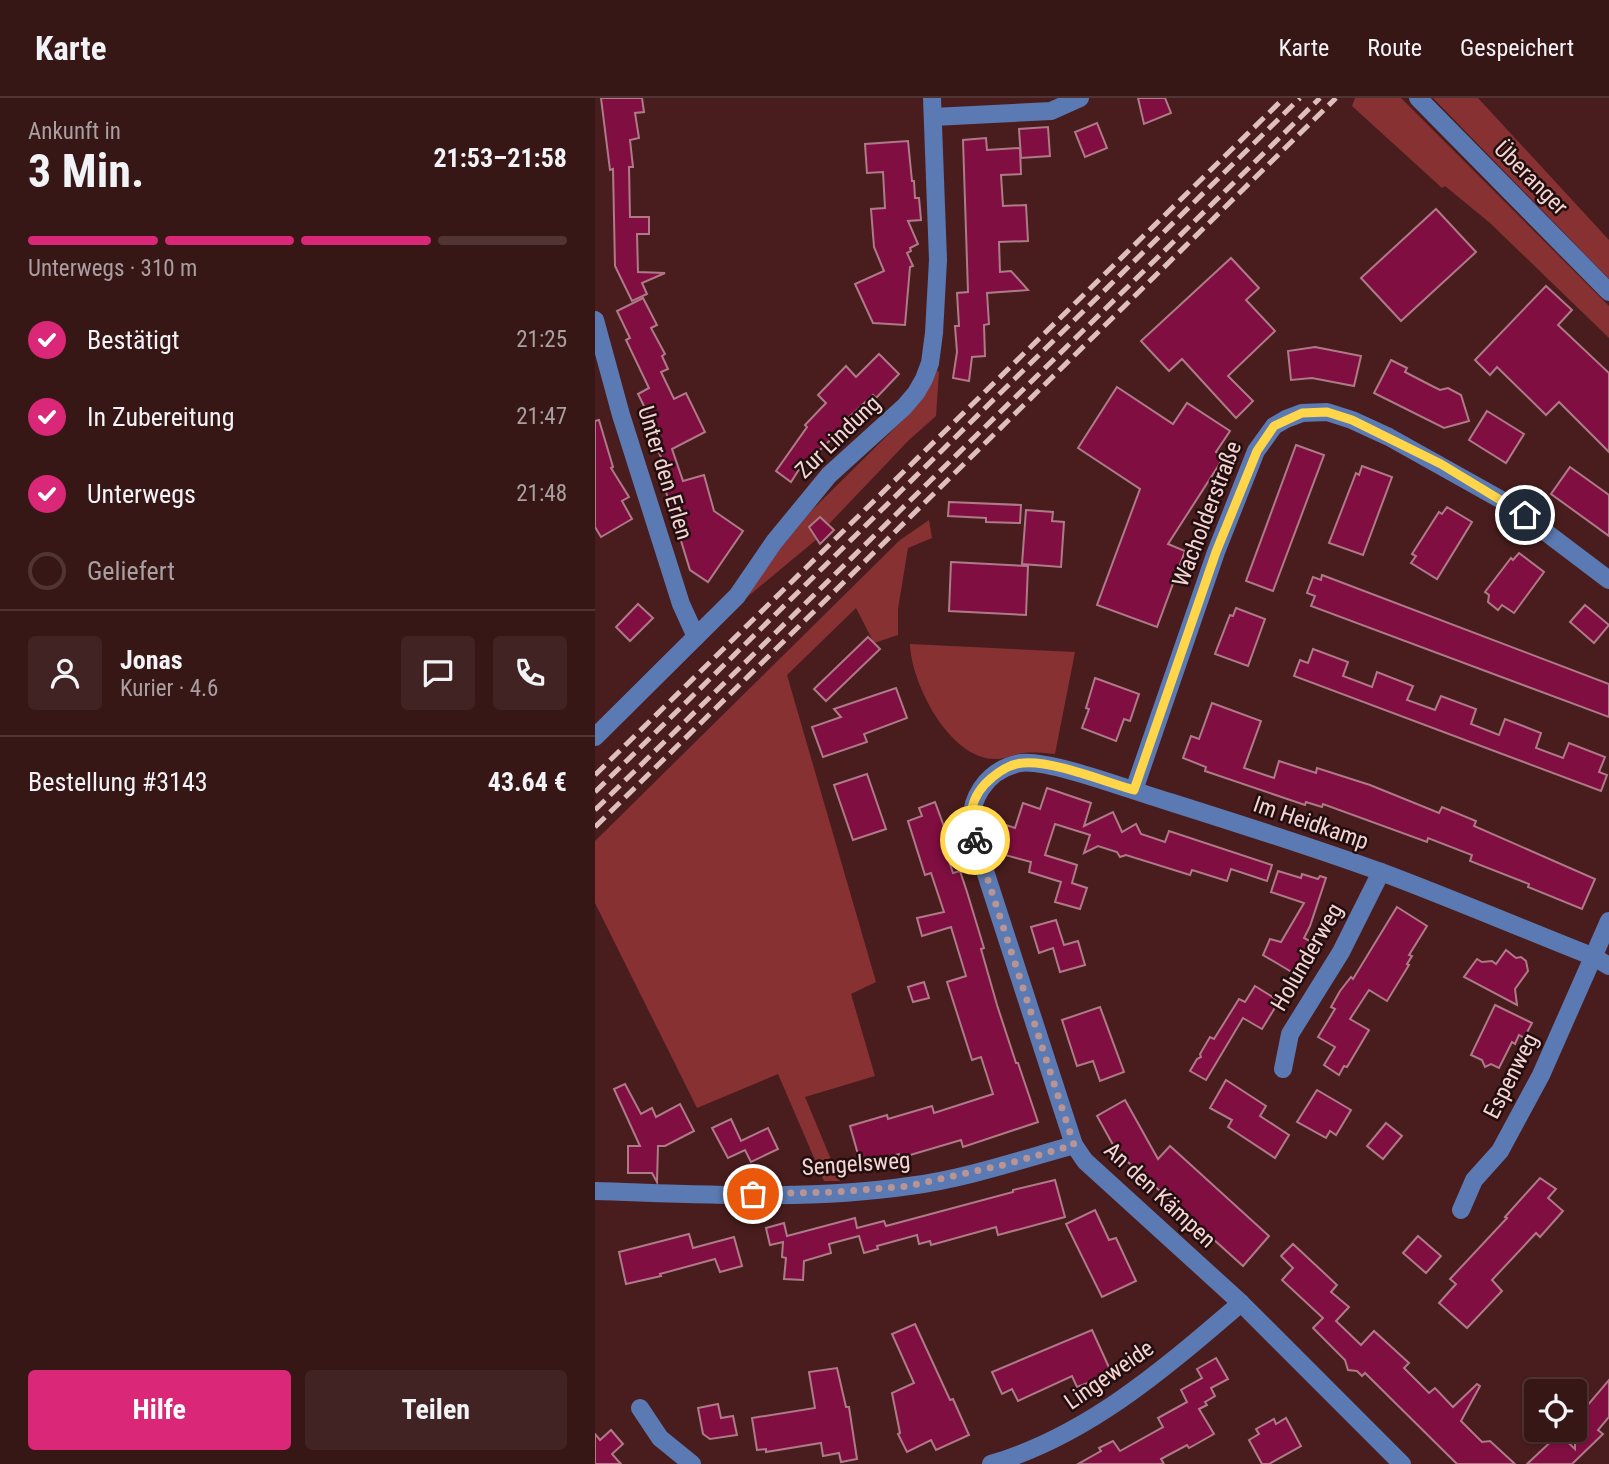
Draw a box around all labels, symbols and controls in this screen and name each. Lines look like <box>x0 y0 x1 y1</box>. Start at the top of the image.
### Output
text: Karte <box>35 29 106 68</box>
text: Karte <box>1279 34 1329 62</box>
text: Route <box>1367 34 1422 62</box>
text: Gespeichert <box>1460 34 1574 62</box>
text: Ankunft in <box>28 118 121 145</box>
street label: Überanger <box>1489 135 1574 220</box>
text: 21:53–21:58 <box>433 143 567 173</box>
text: 3 Min. <box>28 144 144 198</box>
text: Unterwegs · 310 m <box>28 255 197 282</box>
icon: check <box>28 321 66 359</box>
text: Bestätigt <box>87 325 180 355</box>
text: 21:25 <box>516 326 567 353</box>
street label: Zur Lindung <box>790 390 886 484</box>
icon: check <box>28 398 66 436</box>
text: In Zubereitung <box>87 402 235 432</box>
text: 21:47 <box>516 403 567 430</box>
street label: Unter den Erlen <box>632 403 698 543</box>
street label: Wacholderstraße <box>1167 437 1247 591</box>
icon: check <box>28 475 66 513</box>
text: Unterwegs <box>87 479 196 509</box>
text: 21:48 <box>516 480 567 507</box>
pin <box>1495 485 1555 545</box>
icon: home <box>1506 496 1544 534</box>
text: Geliefert <box>87 556 175 586</box>
button: person <box>28 636 102 710</box>
button: chat <box>401 636 475 710</box>
button: phone <box>493 636 567 710</box>
text: Jonas <box>120 645 183 675</box>
text: Kurier · 4.6 <box>120 675 218 702</box>
text: Bestellung #3143 <box>28 767 208 797</box>
text: 43.64 € <box>488 767 567 797</box>
street label: Im Heidkamp <box>1250 791 1372 855</box>
courier <box>940 805 1010 875</box>
icon: bike <box>956 821 994 859</box>
street label: Holunderweg <box>1265 898 1349 1016</box>
street label: Espenweg <box>1478 1029 1544 1123</box>
street label: An den Kämpen <box>1099 1137 1221 1253</box>
street label: Sengelsweg <box>801 1147 911 1181</box>
pin <box>723 1164 783 1224</box>
icon: bag <box>734 1175 772 1213</box>
street label: Lingeweide <box>1059 1334 1159 1416</box>
button: Hilfe <box>28 1370 291 1450</box>
button: Teilen <box>305 1370 567 1450</box>
map controls <box>1524 1379 1587 1442</box>
button: locate <box>1524 1379 1587 1442</box>

